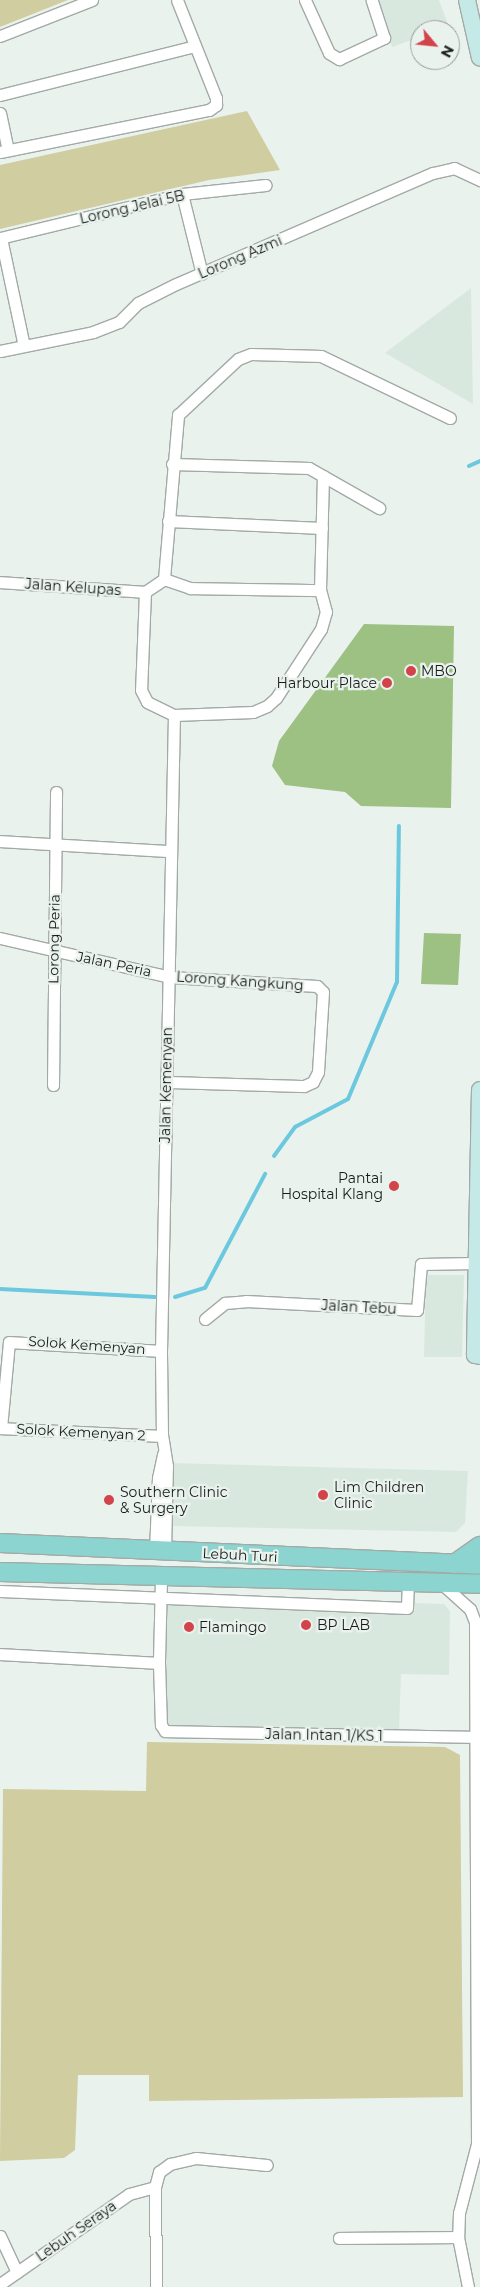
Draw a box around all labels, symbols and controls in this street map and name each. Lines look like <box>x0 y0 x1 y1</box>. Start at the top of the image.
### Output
north arrow <box>410 20 460 70</box>
text: N <box>437 42 458 61</box>
street label: Lorong Jelai 5B <box>78 187 186 227</box>
street label: Lorong Azmi <box>195 232 285 282</box>
street label: Jalan Kelupas <box>24 575 122 599</box>
place label: MBO <box>421 663 457 679</box>
marker: MBO <box>405 665 417 677</box>
place label: Harbour Place <box>277 675 377 691</box>
marker: Harbour Place <box>381 677 393 689</box>
street label: Lorong Peria <box>45 894 63 984</box>
street label: Jalan Peria <box>75 948 153 980</box>
street label: Lorong Kangkung <box>176 968 304 994</box>
street label: Jalan Kemenyan <box>157 1027 175 1143</box>
place label: Pantai Hospital Klang <box>281 1170 383 1202</box>
marker: Pantai Hospital Klang <box>387 1179 401 1193</box>
street label: Jalan Tebu <box>321 1297 397 1317</box>
street label: Solok Kemenyan <box>28 1333 146 1357</box>
street label: Solok Kemenyan 2 <box>16 1420 146 1444</box>
place label: Lim Children Clinic <box>334 1479 424 1511</box>
place label: Southern Clinic & Surgery <box>120 1484 228 1516</box>
marker: Lim Children Clinic <box>316 1488 330 1502</box>
marker: Southern Clinic & Surgery <box>102 1493 116 1507</box>
street label: Lebuh Turi <box>202 1545 278 1565</box>
place label: BP LAB <box>317 1617 370 1633</box>
marker: BP LAB <box>299 1618 313 1632</box>
place label: Flamingo <box>199 1619 266 1635</box>
marker: Flamingo <box>183 1621 195 1633</box>
street label: Jalan Intan 1/KS 1 <box>265 1726 383 1744</box>
street label: Lebuh Seraya <box>33 2197 119 2265</box>

